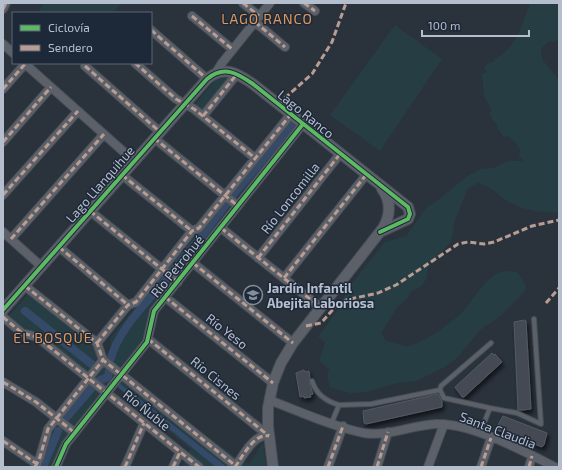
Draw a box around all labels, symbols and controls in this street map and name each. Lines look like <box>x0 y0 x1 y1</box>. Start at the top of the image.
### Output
district label: LAGO RANCO <box>221 10 313 27</box>
legend <box>12 12 152 64</box>
scale bar <box>422 12 529 38</box>
text: 100 m <box>428 18 460 32</box>
text: Ciclovía <box>48 20 90 34</box>
text: Sendero <box>48 40 93 54</box>
street label: Lago Ranco <box>275 86 337 142</box>
street label: Lago Llanquihue <box>62 142 138 226</box>
street label: Río Loncomilla <box>257 159 323 237</box>
street label: Río Petrohué <box>147 232 207 300</box>
place label: Jardín Infantil Abejita Laboriosa <box>267 280 374 311</box>
school or university icon: Jardín Infantil Abejita Laboriosa <box>242 284 264 306</box>
street label: Río Yeso <box>203 310 251 352</box>
district label: EL BOSQUE <box>13 329 93 346</box>
street label: Río Cisnes <box>188 353 244 403</box>
street label: Río Ñuble <box>120 386 174 434</box>
street label: Santa Claudia <box>458 408 538 452</box>

